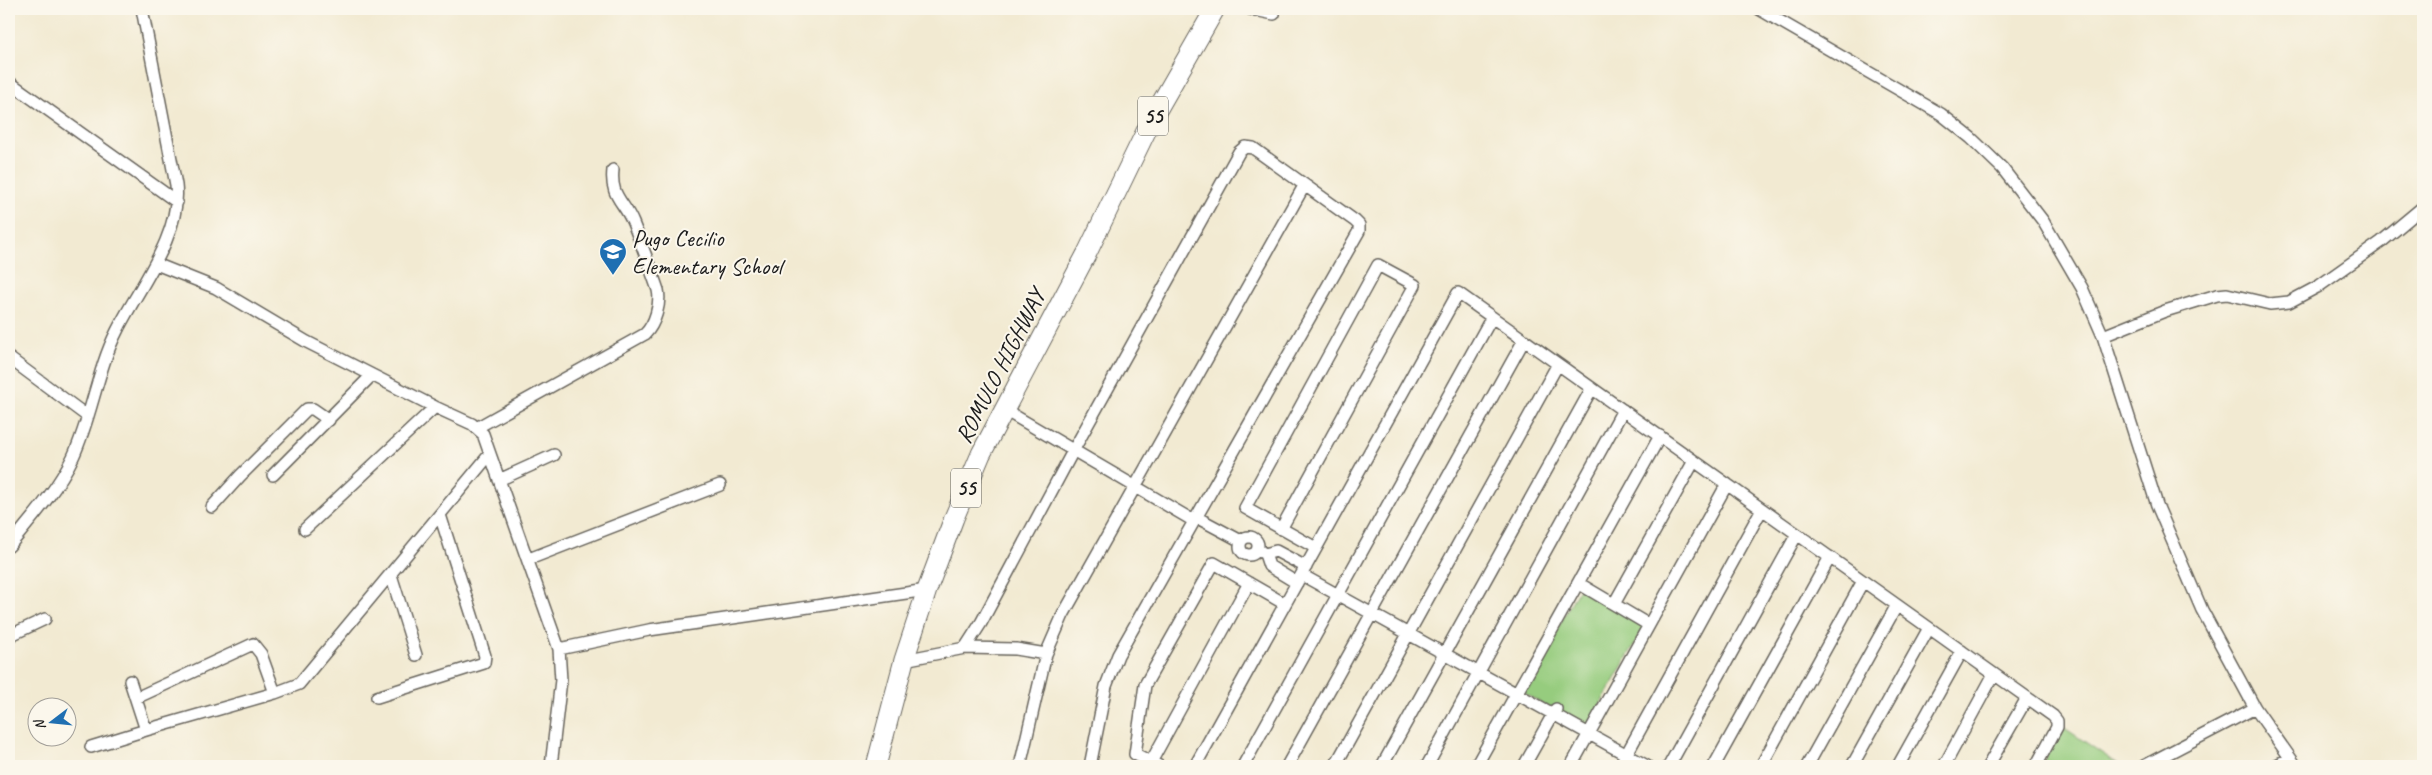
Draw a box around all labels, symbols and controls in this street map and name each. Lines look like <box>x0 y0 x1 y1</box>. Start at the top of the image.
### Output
road number: 55 <box>1138 96 1168 136</box>
place label: Pugo Cecilio Elementary School <box>632 223 786 281</box>
school or university icon: Pugo Cecilio Elementary School <box>598 237 628 276</box>
street label: ROMULO HIGHWAY <box>948 280 1054 448</box>
road number: 55 <box>951 468 981 508</box>
north arrow <box>28 698 78 748</box>
text: N <box>30 717 49 732</box>

